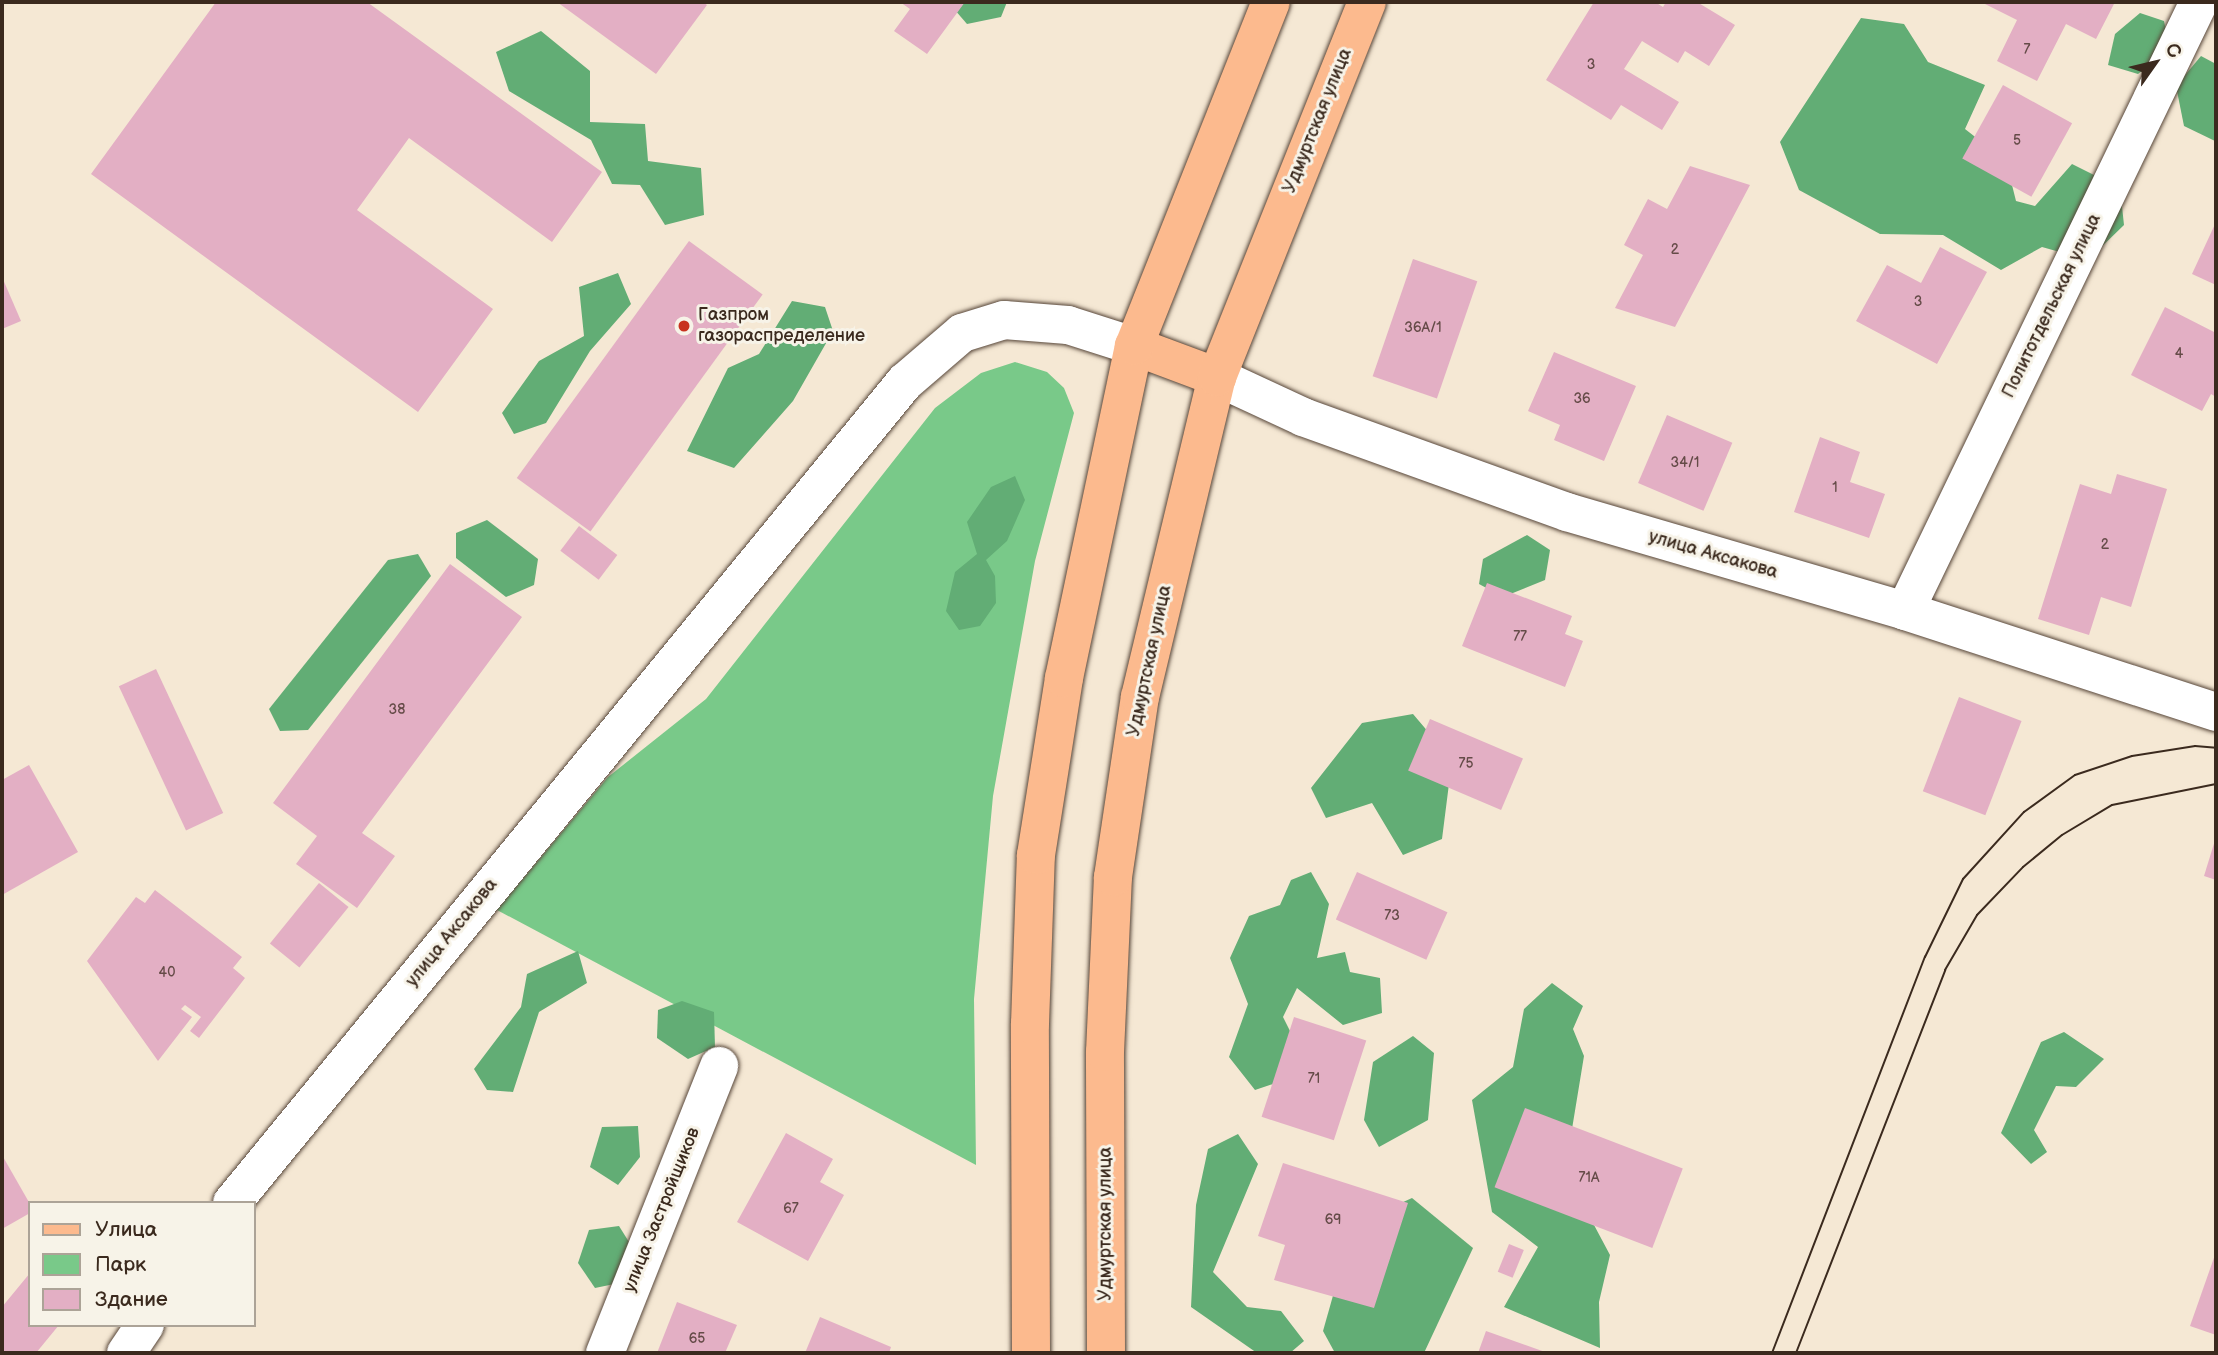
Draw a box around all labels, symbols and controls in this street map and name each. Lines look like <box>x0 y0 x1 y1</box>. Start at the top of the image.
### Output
north arrow <box>2120 28 2190 98</box>
text: С <box>2160 39 2186 63</box>
house number: 7 <box>2024 42 2030 58</box>
street label: Удмуртская улица <box>1279 46 1357 196</box>
house number: 3 <box>1587 57 1595 73</box>
house number: 5 <box>2013 133 2021 149</box>
street label: Политотдельская улица <box>1998 211 2106 401</box>
house number: 2 <box>1671 242 1679 258</box>
house number: 3 <box>1914 294 1922 310</box>
place label: Газпром газораспределение <box>698 305 865 348</box>
marker: Газпром газораспределение <box>676 318 692 334</box>
house number: 36А/1 <box>1404 320 1442 336</box>
house number: 4 <box>2175 346 2183 362</box>
house number: 36 <box>1573 391 1591 407</box>
house number: 34/1 <box>1671 455 1699 471</box>
house number: 1 <box>1832 480 1838 496</box>
street label: улица Аксакова <box>1646 526 1780 584</box>
house number: 2 <box>2101 537 2109 553</box>
street label: Удмуртская улица <box>1123 583 1177 739</box>
house number: 77 <box>1513 629 1527 645</box>
house number: 38 <box>389 702 405 718</box>
house number: 75 <box>1459 756 1473 772</box>
street label: улица Аксакова <box>402 875 502 991</box>
house number: 73 <box>1384 908 1400 924</box>
house number: 40 <box>159 965 175 981</box>
house number: 71 <box>1308 1071 1320 1087</box>
street label: улица Застройщиков <box>619 1124 705 1296</box>
street label: Удмуртская улица <box>1095 1147 1117 1301</box>
house number: 71А <box>1579 1170 1599 1186</box>
legend <box>28 1201 256 1327</box>
house number: 67 <box>783 1201 799 1217</box>
house number: 69 <box>1325 1212 1341 1228</box>
text: Улица <box>95 1217 157 1242</box>
text: Парк <box>95 1252 146 1277</box>
text: Здание <box>95 1287 168 1312</box>
house number: 65 <box>689 1331 705 1347</box>

